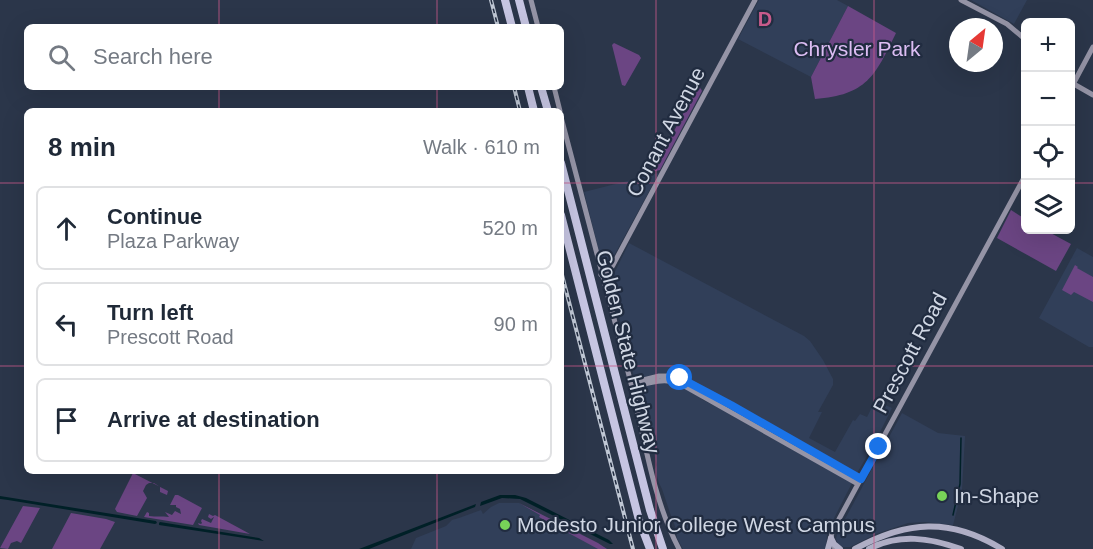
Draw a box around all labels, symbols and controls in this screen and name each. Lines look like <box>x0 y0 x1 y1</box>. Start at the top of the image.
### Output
text: D <box>758 8 772 30</box>
north arrow <box>949 18 1003 72</box>
map controls <box>1021 18 1075 234</box>
button: + <box>1021 18 1075 72</box>
search box <box>24 24 564 90</box>
park label: Chrysler Park <box>793 37 921 60</box>
icon: search <box>45 41 78 74</box>
text: Search here <box>93 44 213 69</box>
street label: Conant Avenue <box>622 63 709 200</box>
button: − <box>1021 72 1075 126</box>
button: locate <box>1021 126 1075 180</box>
text: 8 min <box>48 132 116 162</box>
text: Walk · 610 m <box>423 136 540 158</box>
button: layers <box>1021 180 1075 234</box>
text: Continue <box>107 204 202 229</box>
icon: ahead <box>50 212 83 245</box>
text: 520 m <box>482 217 538 239</box>
text: Plaza Parkway <box>107 230 239 252</box>
street label: Golden State Highway <box>592 248 665 457</box>
street label: Prescott Road <box>868 289 951 417</box>
text: Turn left <box>107 300 193 325</box>
icon: left <box>50 308 83 341</box>
text: 90 m <box>494 313 538 335</box>
text: Prescott Road <box>107 326 234 348</box>
route start <box>666 364 692 390</box>
icon: arrive <box>50 404 83 437</box>
text: Arrive at destination <box>107 407 320 432</box>
route end <box>865 433 891 459</box>
place label: In-Shape <box>954 484 1039 507</box>
marker: In-Shape <box>935 489 949 503</box>
place label: Modesto Junior College West Campus <box>517 513 875 536</box>
marker: Modesto Junior College West Campus <box>498 518 512 532</box>

